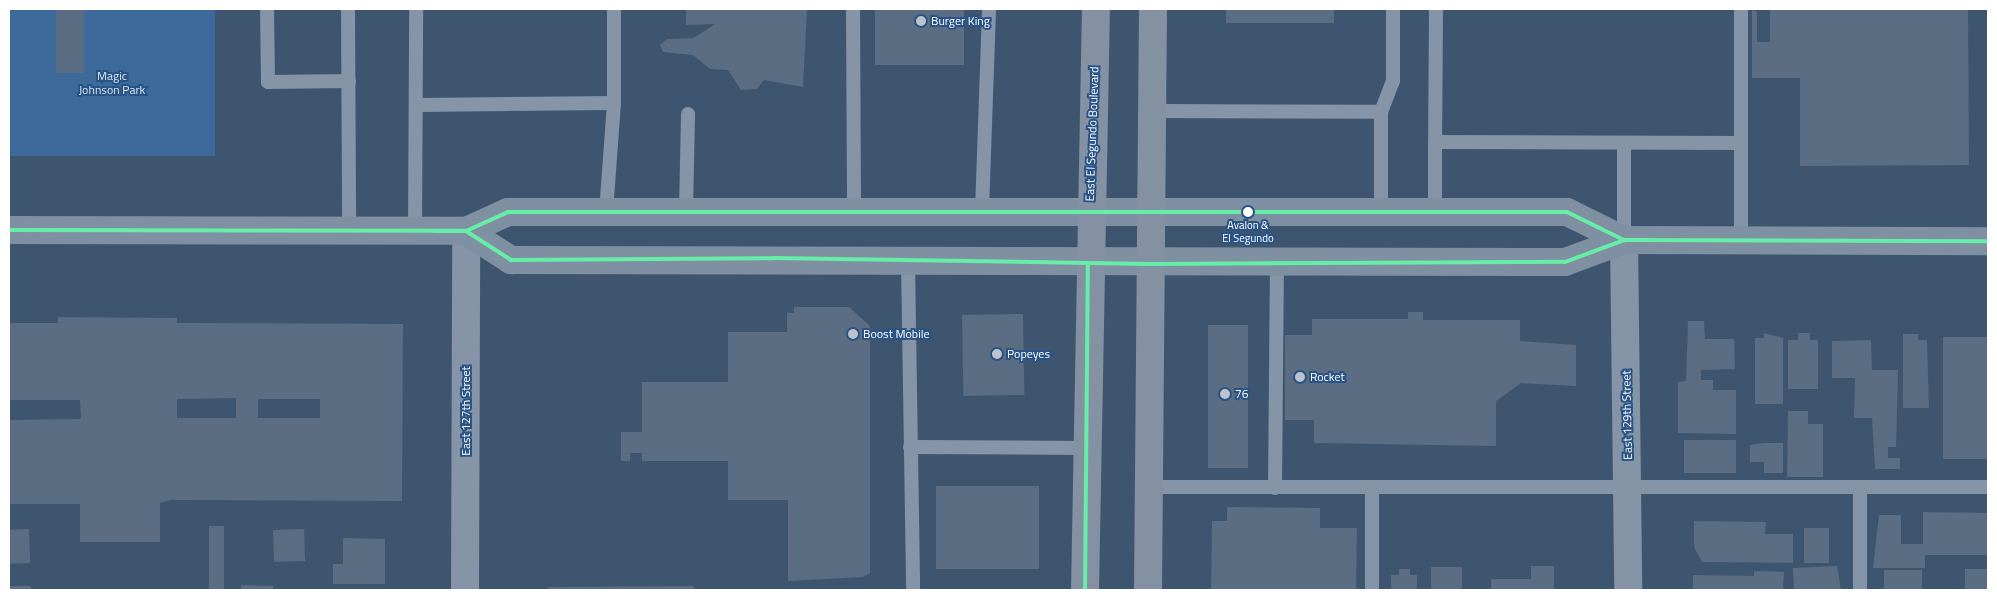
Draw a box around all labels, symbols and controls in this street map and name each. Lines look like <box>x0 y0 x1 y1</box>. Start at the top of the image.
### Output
place label: Burger King <box>931 14 990 28</box>
marker: Burger King <box>915 15 927 27</box>
street label: East El Segundo Boulevard <box>1082 66 1102 202</box>
park label: Magic Johnson Park <box>79 69 145 97</box>
marker: Avalon & El Segundo <box>1243 207 1253 217</box>
place label: Avalon & El Segundo <box>1222 219 1274 245</box>
place label: Boost Mobile <box>863 327 930 341</box>
marker: Boost Mobile <box>847 328 859 340</box>
place label: Popeyes <box>1007 347 1050 361</box>
marker: Popeyes <box>991 348 1003 360</box>
street label: East 127th Street <box>459 366 473 456</box>
place label: Rocket <box>1310 370 1345 384</box>
street label: East 129th Street <box>1619 370 1635 460</box>
marker: Rocket <box>1294 371 1306 383</box>
place label: 76 <box>1235 387 1248 401</box>
marker: 76 <box>1219 388 1231 400</box>

